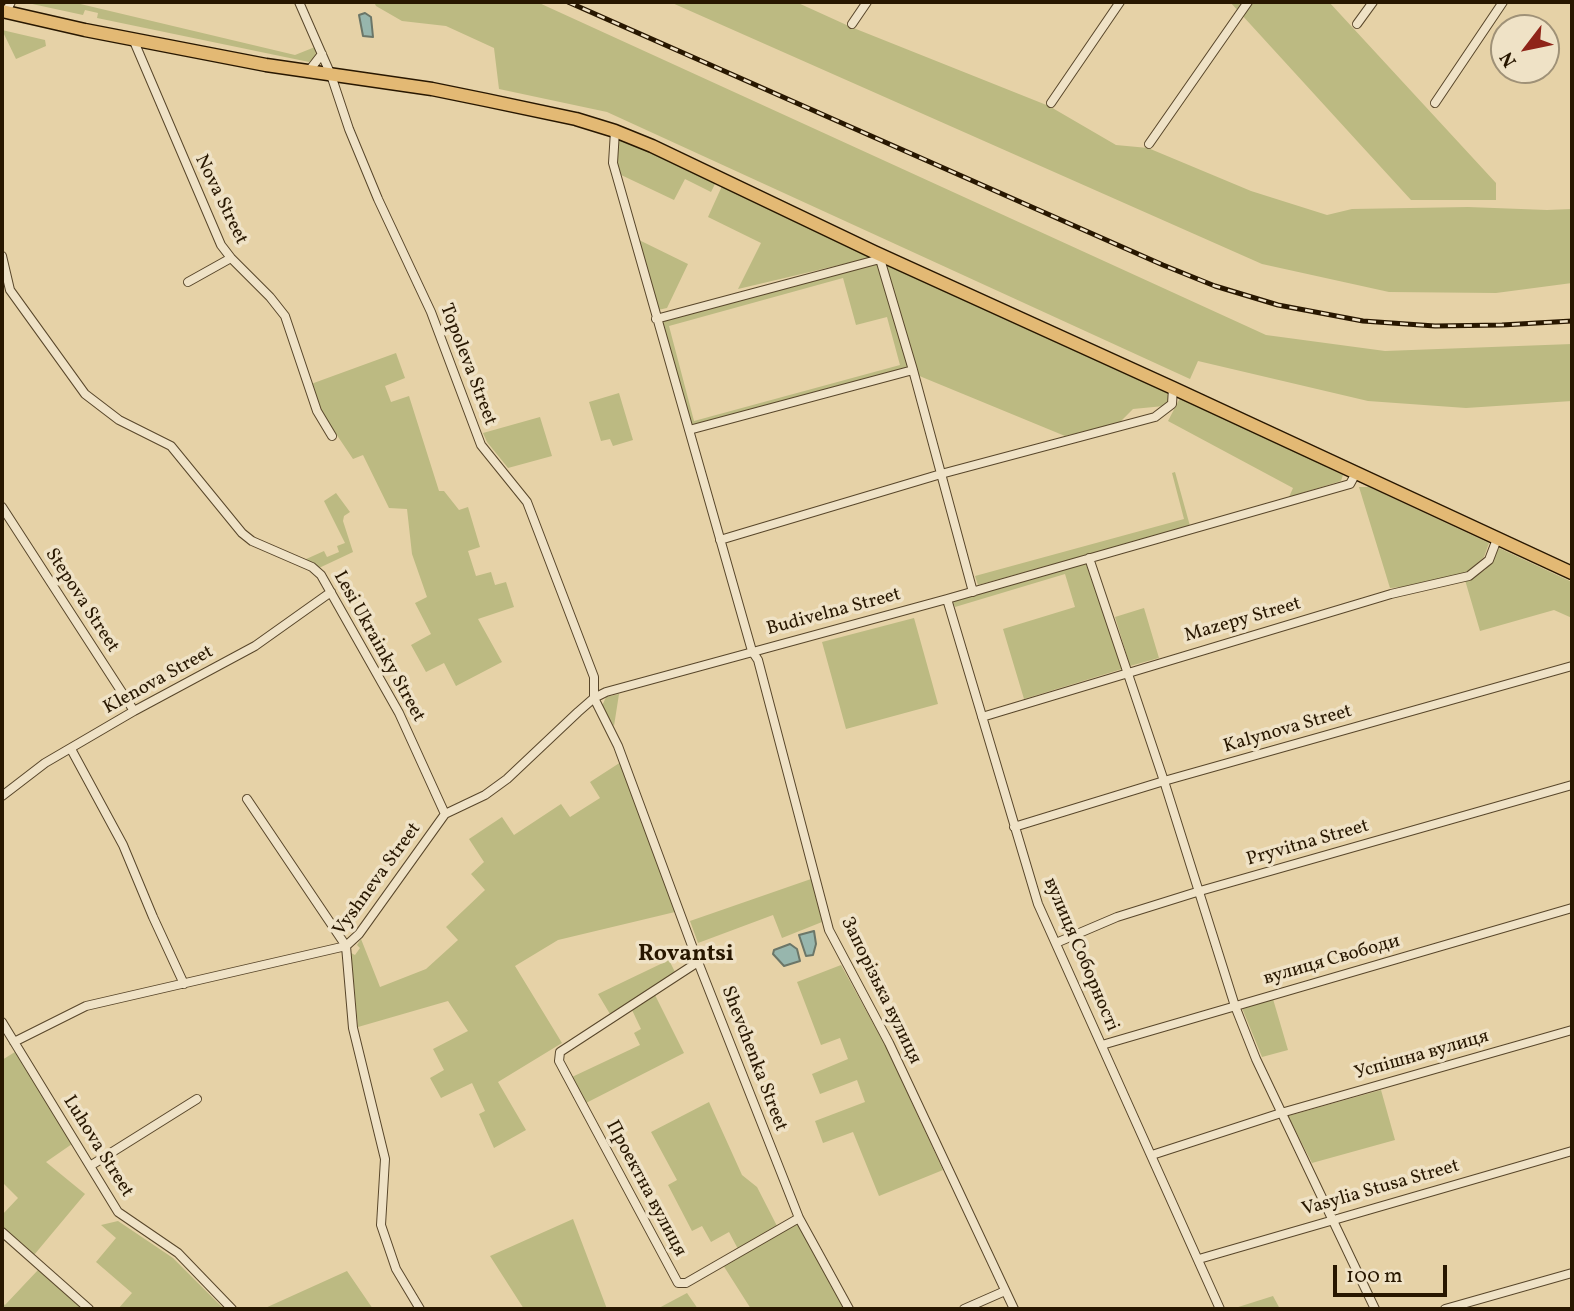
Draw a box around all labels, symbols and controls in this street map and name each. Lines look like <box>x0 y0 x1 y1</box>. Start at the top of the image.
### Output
north arrow <box>1490 14 1560 84</box>
text: N <box>1494 46 1524 72</box>
street label: Nova Street <box>188 151 252 249</box>
street label: Topoleva Street <box>433 301 501 429</box>
street label: Stepova Street <box>39 545 123 657</box>
street label: Lesi Ukrainky Street <box>327 567 429 727</box>
street label: Budivelna Street <box>764 584 904 642</box>
street label: Mazepy Street <box>1182 593 1304 649</box>
street label: Klenova Street <box>100 641 218 721</box>
street label: Kalynova Street <box>1221 701 1355 759</box>
street label: Pryvitna Street <box>1244 816 1372 872</box>
street label: Vyshneva Street <box>329 819 427 941</box>
street label: вулиця Соборності <box>1037 875 1123 1035</box>
street label: Запорізька вулиця <box>834 914 926 1068</box>
street label: вулиця Свободи <box>1261 931 1403 991</box>
district label: Rovantsi <box>638 942 734 970</box>
street label: Shevchenka Street <box>715 983 791 1135</box>
street label: Успішна вулиця <box>1352 1026 1492 1086</box>
street label: Luhova Street <box>57 1092 137 1202</box>
street label: Проектна вулиця <box>600 1117 690 1261</box>
street label: Vasylia Stusa Street <box>1300 1156 1462 1222</box>
scale bar <box>1336 1252 1450 1296</box>
text: 100 m <box>1346 1262 1403 1291</box>

